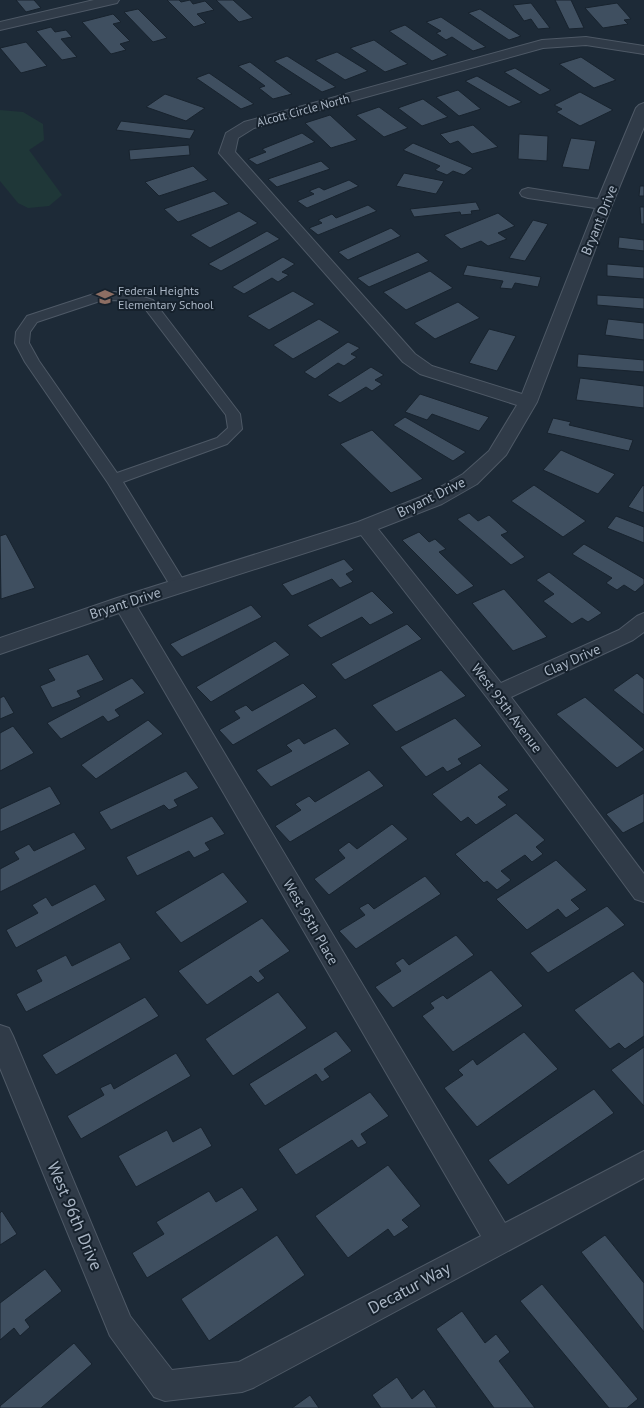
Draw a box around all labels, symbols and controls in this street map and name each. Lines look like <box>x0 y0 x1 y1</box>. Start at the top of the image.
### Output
street label: Alcott Circle North <box>255 90 351 130</box>
street label: Bryant Drive <box>577 182 621 258</box>
place label: Federal Heights Elementary School <box>118 283 214 312</box>
school or university icon: Federal Heights Elementary School <box>95 287 115 307</box>
street label: Bryant Drive <box>394 473 468 521</box>
street label: Bryant Drive <box>87 583 163 623</box>
street label: Clay Drive <box>541 640 603 680</box>
street label: West 95th Avenue <box>468 660 546 756</box>
street label: West 95th Place <box>279 876 343 968</box>
street label: West 96th Drive <box>42 1158 108 1274</box>
street label: Decatur Way <box>364 1257 454 1319</box>

